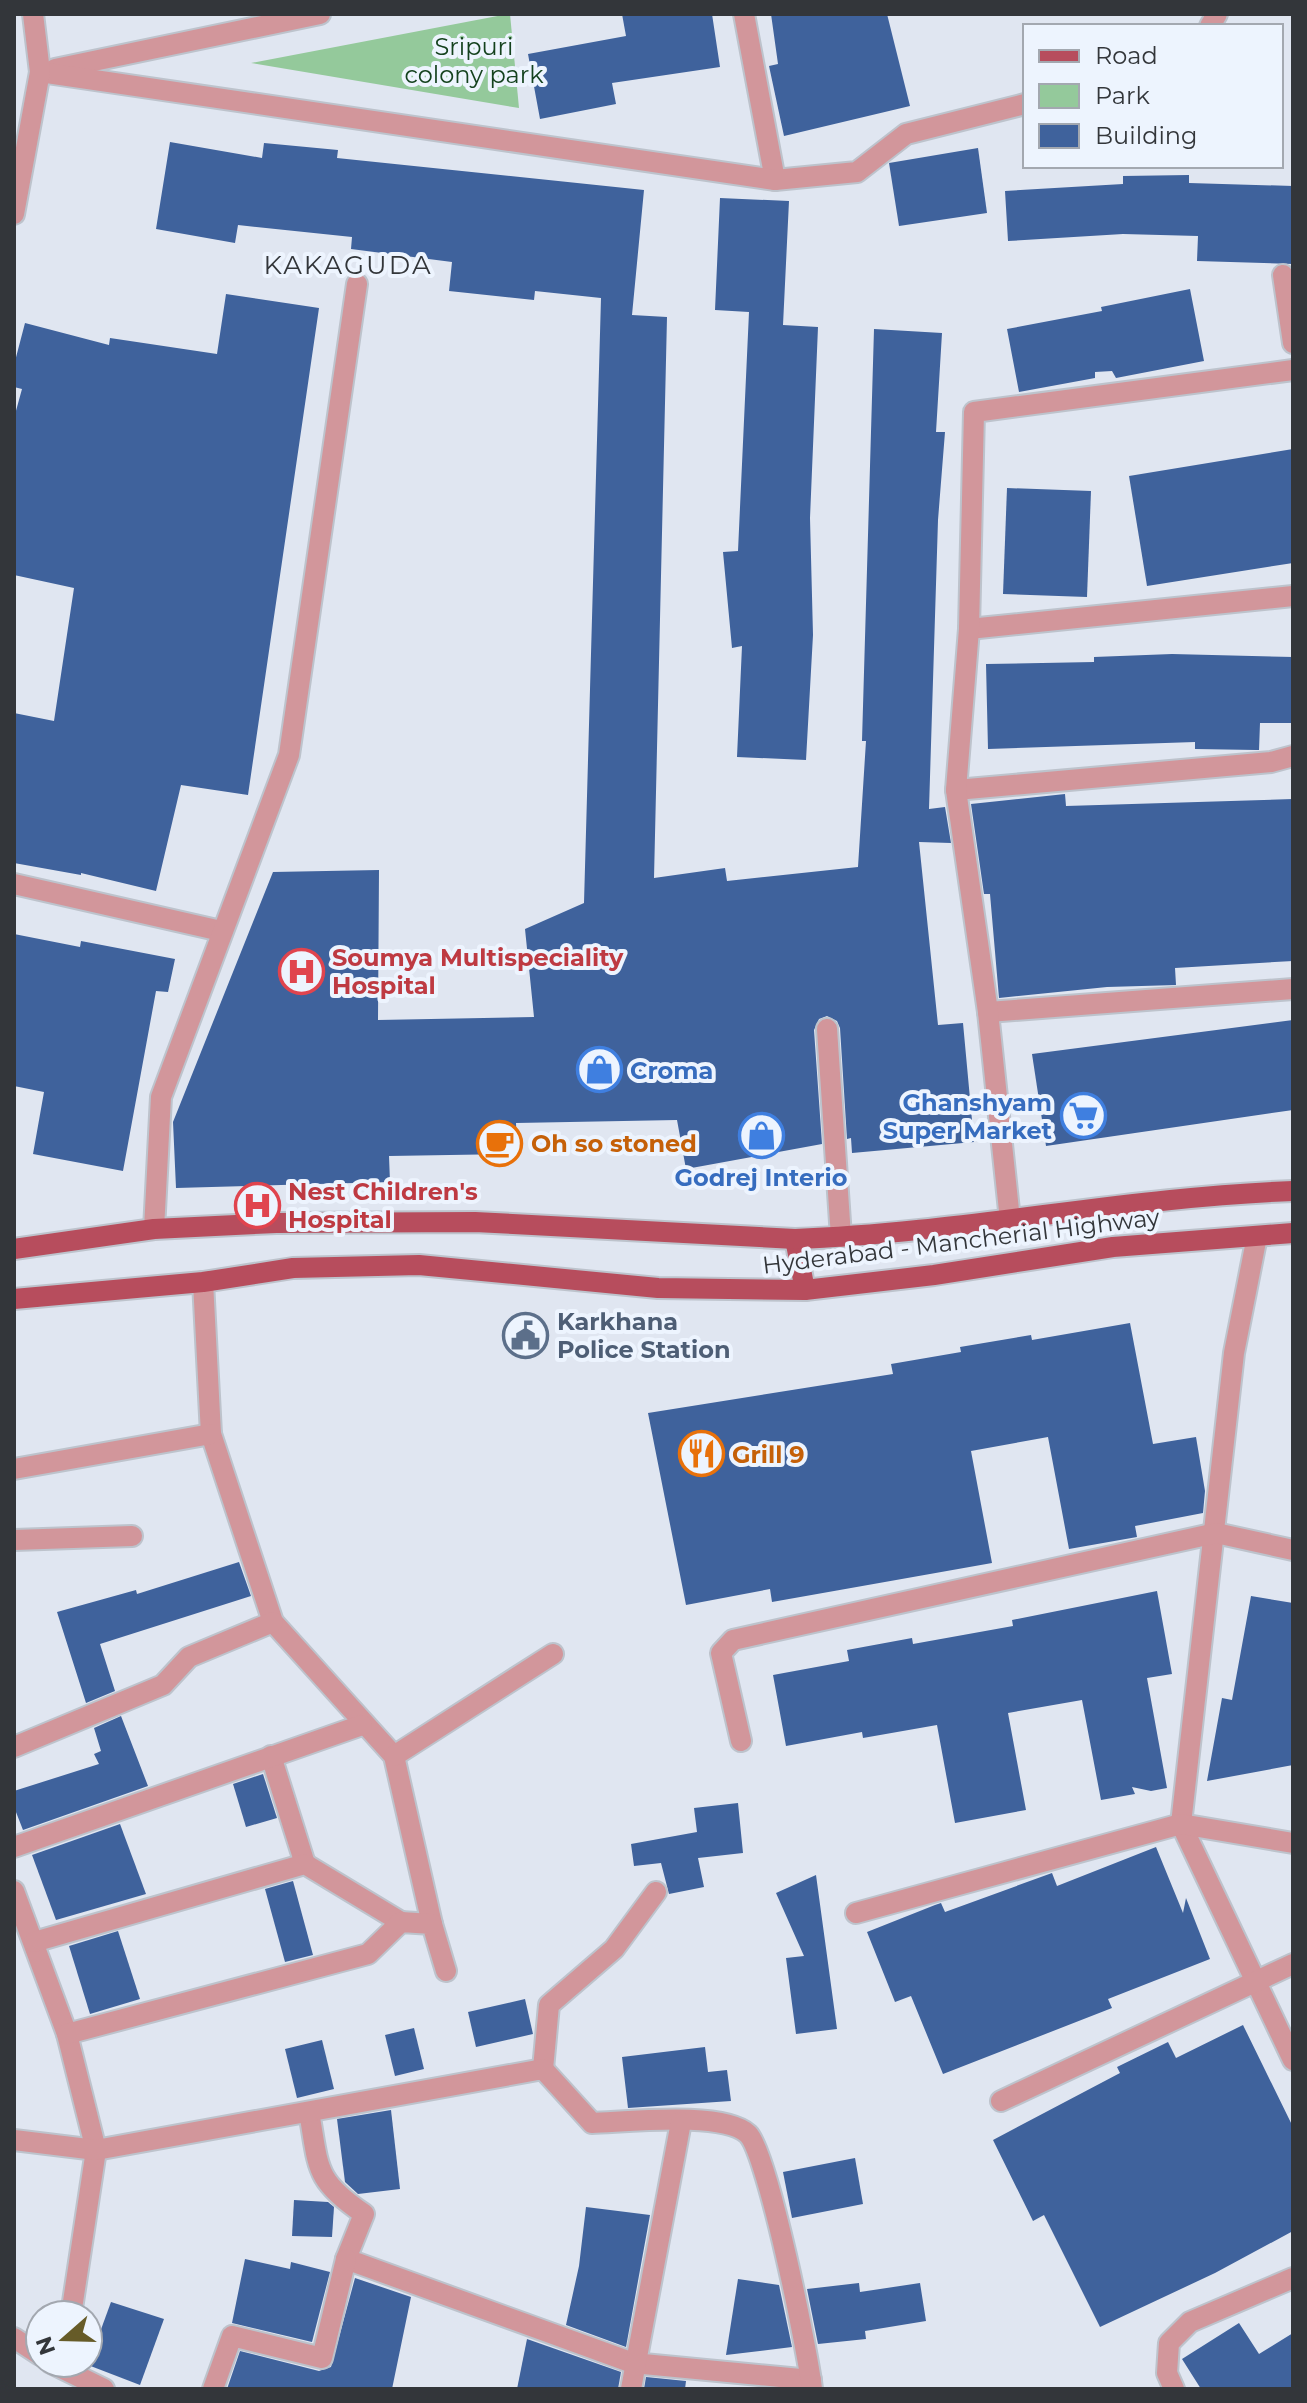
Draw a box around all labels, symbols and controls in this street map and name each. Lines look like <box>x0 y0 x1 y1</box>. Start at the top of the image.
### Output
legend <box>1023 24 1283 168</box>
park label: Sripuri colony park <box>404 32 544 89</box>
text: Road <box>1095 41 1158 70</box>
text: Park <box>1095 81 1150 110</box>
text: Building <box>1095 121 1198 150</box>
district label: KAKAGUDA <box>263 249 433 281</box>
place label: Soumya Multispeciality Hospital <box>332 943 624 1000</box>
hospital icon: Soumya Multispeciality Hospital <box>277 947 325 995</box>
shop icon: Croma <box>575 1046 623 1094</box>
place label: Croma <box>630 1056 713 1085</box>
place label: Ghanshyam Super Market <box>883 1088 1053 1145</box>
supermarket icon: Ghanshyam Super Market <box>1059 1092 1107 1140</box>
shop icon: Godrej Interio <box>737 1111 785 1159</box>
cafe icon: Oh so stoned <box>476 1119 524 1167</box>
place label: Oh so stoned <box>531 1129 697 1158</box>
place label: Godrej Interio <box>675 1163 847 1192</box>
place label: Nest Children's Hospital <box>288 1177 478 1234</box>
hospital icon: Nest Children's Hospital <box>233 1181 281 1229</box>
street label: Hyderabad - Mancherial Highway <box>761 1202 1161 1280</box>
place label: Karkhana Police Station <box>557 1307 731 1364</box>
public building icon: Karkhana Police Station <box>502 1311 550 1359</box>
restaurant icon: Grill 9 <box>677 1430 725 1478</box>
place label: Grill 9 <box>732 1440 805 1469</box>
north arrow <box>24 2299 104 2379</box>
text: N <box>30 2333 61 2359</box>

